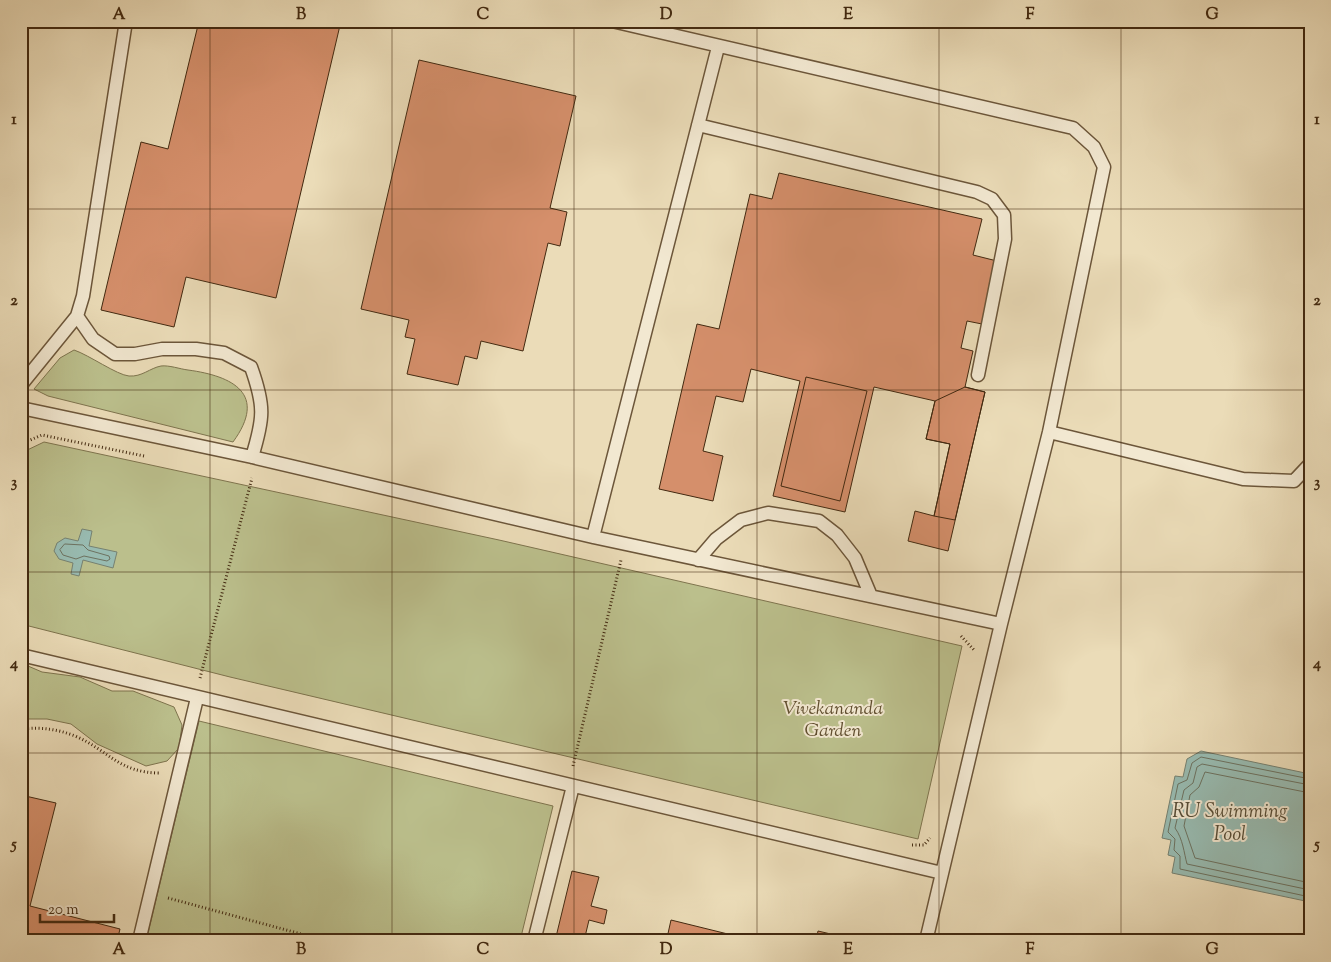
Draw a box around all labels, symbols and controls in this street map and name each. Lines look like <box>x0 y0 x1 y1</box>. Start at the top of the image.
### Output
text: A <box>113 4 126 27</box>
text: B <box>296 4 306 27</box>
text: C <box>477 4 490 27</box>
text: D <box>660 4 673 27</box>
text: E <box>843 4 853 27</box>
text: F <box>1026 4 1035 27</box>
text: G <box>1205 4 1219 27</box>
text: 1 <box>11 109 17 132</box>
text: 1 <box>1314 109 1320 132</box>
text: 2 <box>10 290 18 313</box>
text: 2 <box>1313 290 1321 313</box>
text: 3 <box>11 472 18 495</box>
text: 3 <box>1314 472 1321 495</box>
text: 4 <box>9 653 18 676</box>
text: 4 <box>1312 653 1321 676</box>
park label: Vivekananda Garden <box>783 696 883 745</box>
water label: RU Swimming Pool <box>1172 798 1288 850</box>
text: 5 <box>9 834 17 857</box>
text: 5 <box>1312 834 1320 857</box>
scale bar <box>40 892 114 924</box>
text: 20 m <box>48 900 79 921</box>
text: A <box>113 939 126 962</box>
text: B <box>296 939 306 962</box>
text: C <box>477 939 490 962</box>
text: D <box>660 939 673 962</box>
text: E <box>843 939 853 962</box>
text: F <box>1026 939 1035 962</box>
text: G <box>1205 939 1219 962</box>

